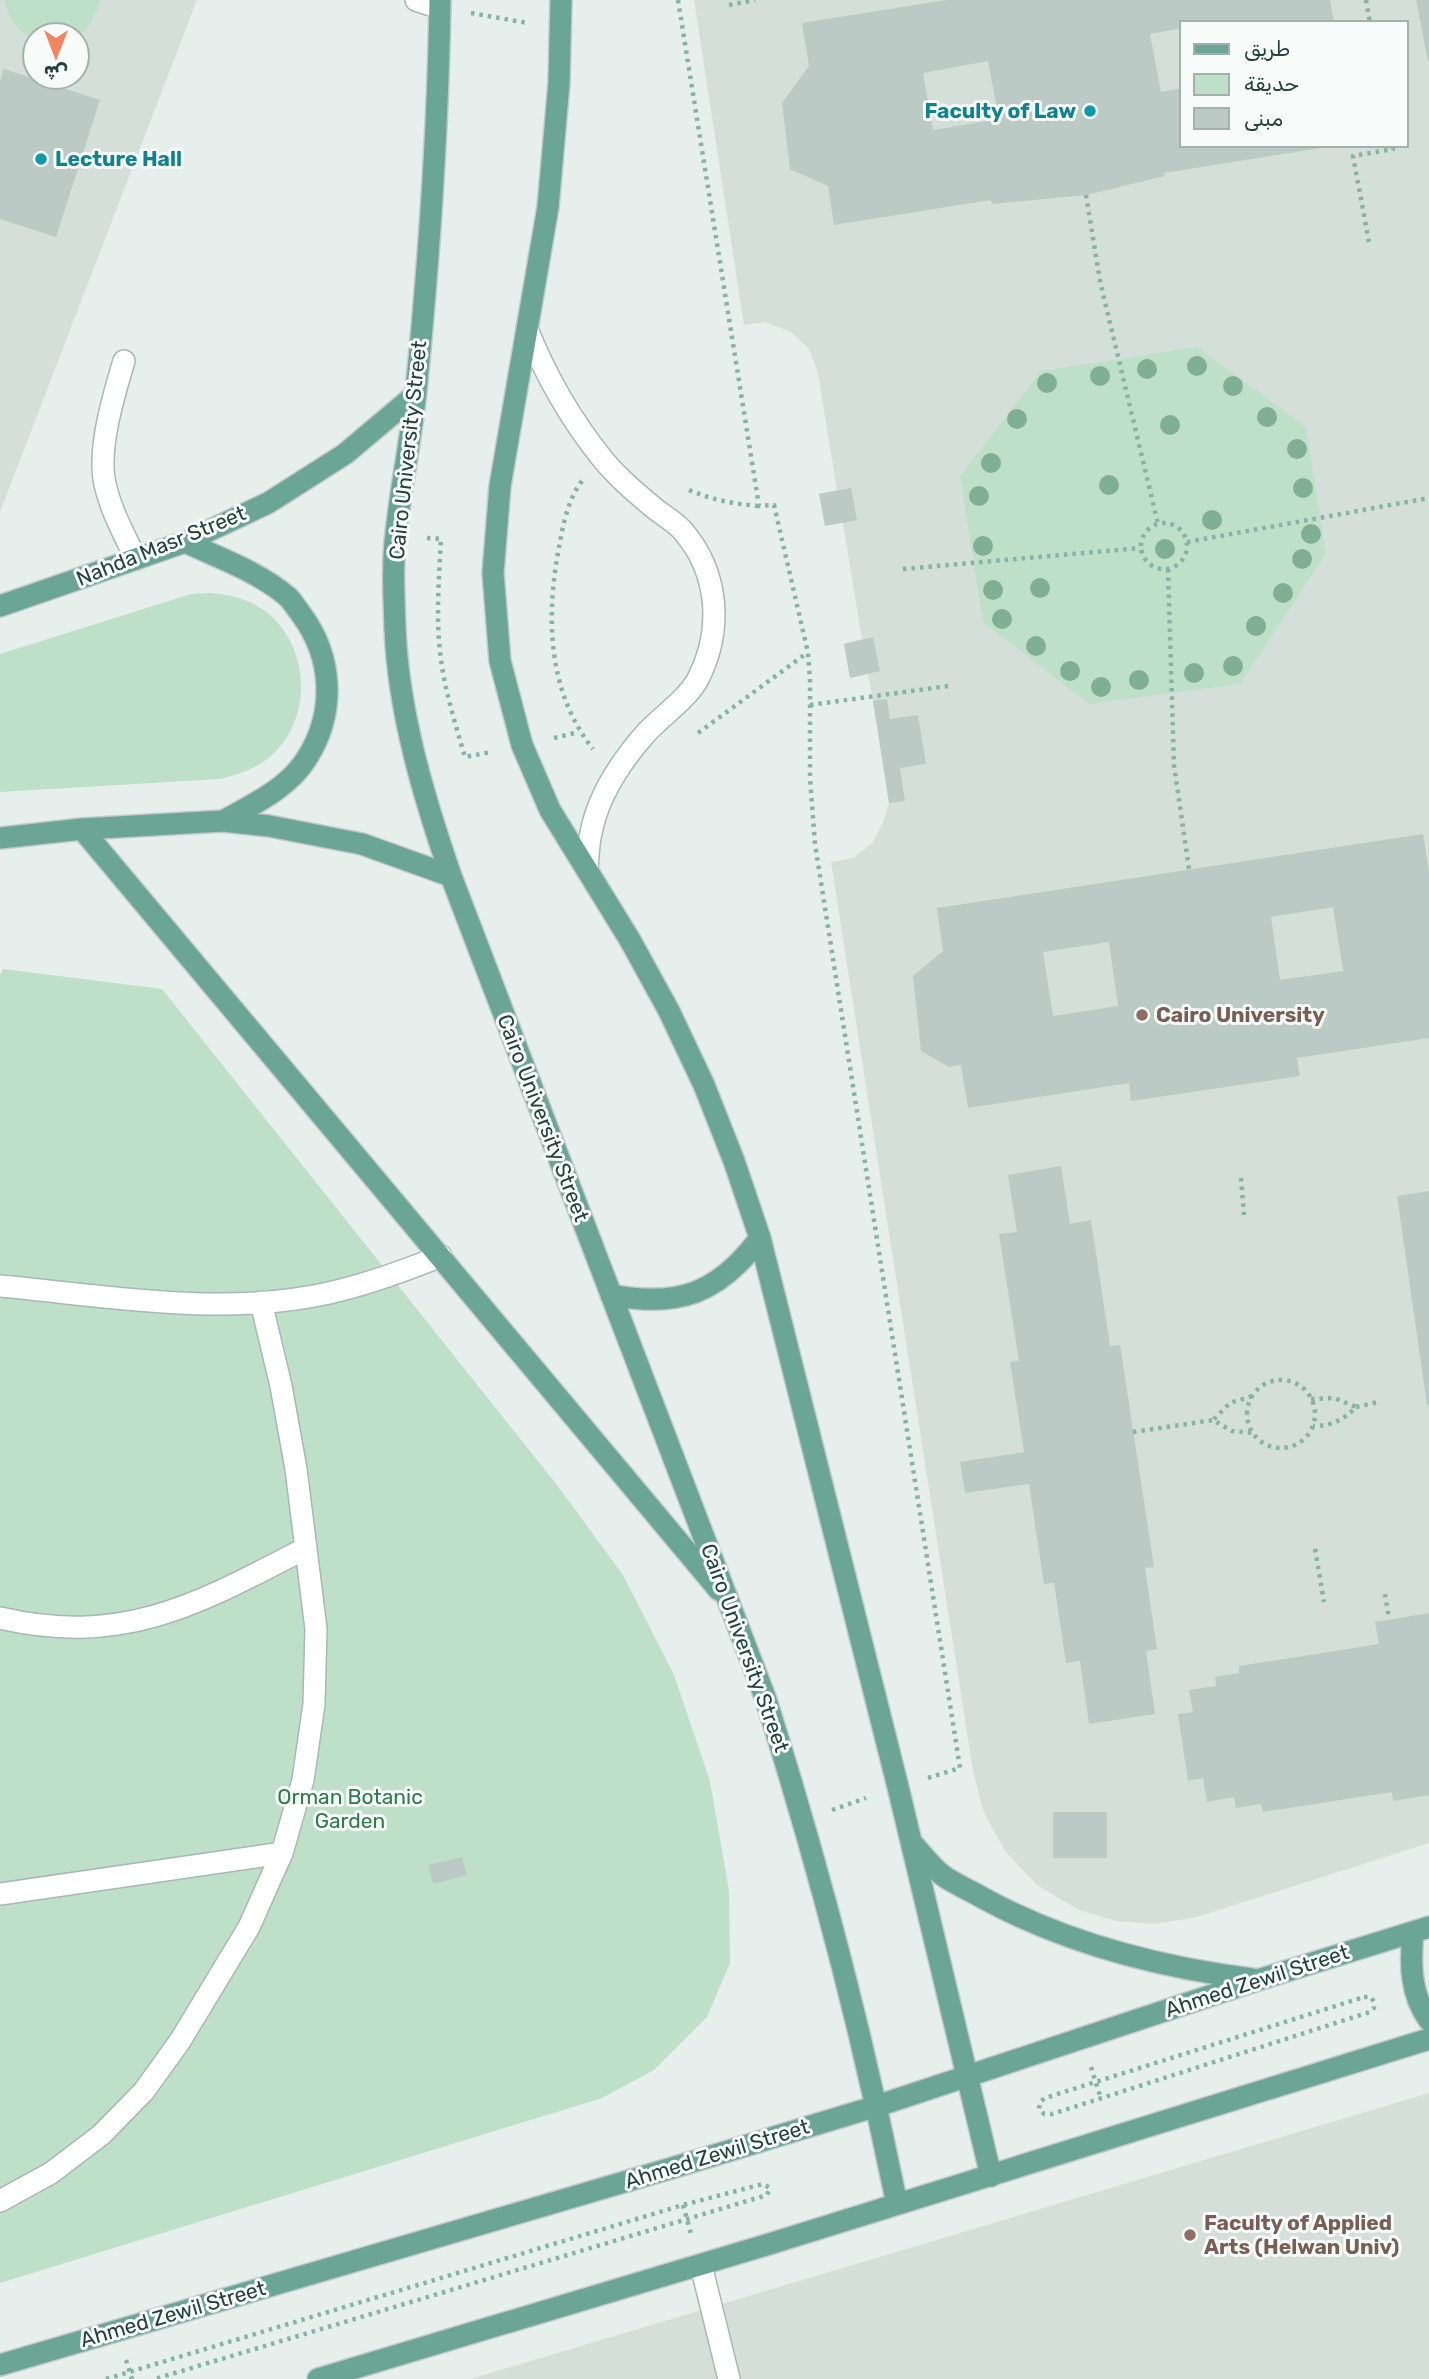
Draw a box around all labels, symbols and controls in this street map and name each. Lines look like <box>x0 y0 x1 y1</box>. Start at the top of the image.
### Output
north arrow <box>21 21 91 91</box>
legend <box>1180 21 1408 147</box>
text: طريق <box>1244 36 1290 61</box>
text: ش <box>44 61 68 84</box>
text: حديقة <box>1244 71 1299 96</box>
place label: Faculty of Law <box>924 98 1076 123</box>
marker: Faculty of Law <box>1082 103 1098 119</box>
text: مبنى <box>1244 106 1283 131</box>
place label: Lecture Hall <box>55 146 182 171</box>
marker: Lecture Hall <box>33 151 49 167</box>
street label: Cairo University Street <box>384 339 431 561</box>
street label: Nahda Masr Street <box>72 500 249 591</box>
place label: Cairo University <box>1156 1002 1325 1027</box>
marker: Cairo University <box>1134 1007 1150 1023</box>
street label: Cairo University Street <box>492 1011 595 1225</box>
street label: Cairo University Street <box>696 1540 795 1755</box>
park label: Orman Botanic Garden <box>277 1784 423 1833</box>
street label: Ahmed Zewil Street <box>1162 1939 1352 2022</box>
street label: Ahmed Zewil Street <box>622 2114 812 2193</box>
place label: Faculty of Applied Arts (Helwan Univ) <box>1204 2210 1399 2259</box>
marker: Faculty of Applied Arts (Helwan Univ) <box>1182 2227 1198 2243</box>
street label: Ahmed Zewil Street <box>77 2275 268 2352</box>

